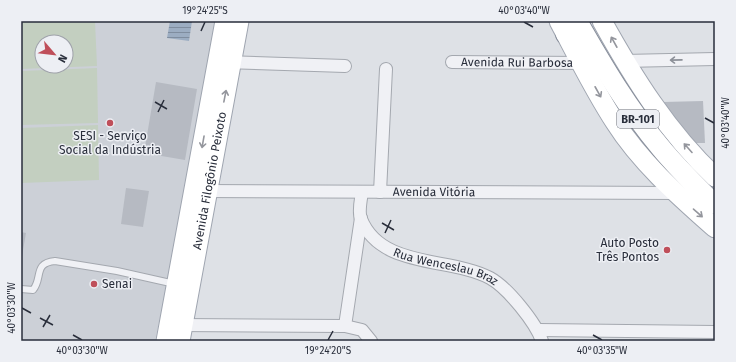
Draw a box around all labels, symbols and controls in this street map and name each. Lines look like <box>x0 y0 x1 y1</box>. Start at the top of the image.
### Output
text: 19°24'25"S <box>182 5 228 17</box>
text: 40°03'40"W <box>498 5 550 17</box>
north arrow <box>34 34 74 74</box>
one-way arrow <box>609 37 617 49</box>
text: N <box>55 52 70 65</box>
street label: Avenida Rui Barbosa <box>461 55 573 70</box>
one-way arrow <box>670 56 683 64</box>
one-way arrow <box>595 86 602 98</box>
one-way arrow <box>222 90 230 103</box>
text: 40°03'40"W <box>720 97 732 149</box>
road number: BR-101 <box>617 110 659 128</box>
street label: Avenida Filogônio Peixoto <box>190 111 229 251</box>
marker: SESI - Serviço Social da Indústria <box>105 118 115 128</box>
place label: SESI - Serviço Social da Indústria <box>59 129 161 157</box>
one-way arrow <box>199 135 207 148</box>
one-way arrow <box>684 143 693 154</box>
street label: Avenida Vitória <box>393 185 475 199</box>
one-way arrow <box>693 208 703 218</box>
place label: Auto Posto Três Pontos <box>596 236 659 264</box>
street label: Rua Wenceslau Braz <box>391 245 501 288</box>
marker: Auto Posto Três Pontos <box>662 245 672 255</box>
place label: Senai <box>102 277 132 291</box>
marker: Senai <box>89 279 99 289</box>
text: 40°03'30"W <box>6 282 18 334</box>
text: 40°03'30"W <box>56 345 108 357</box>
text: 19°24'20"S <box>305 345 352 357</box>
text: 40°03'35"W <box>577 345 628 357</box>

